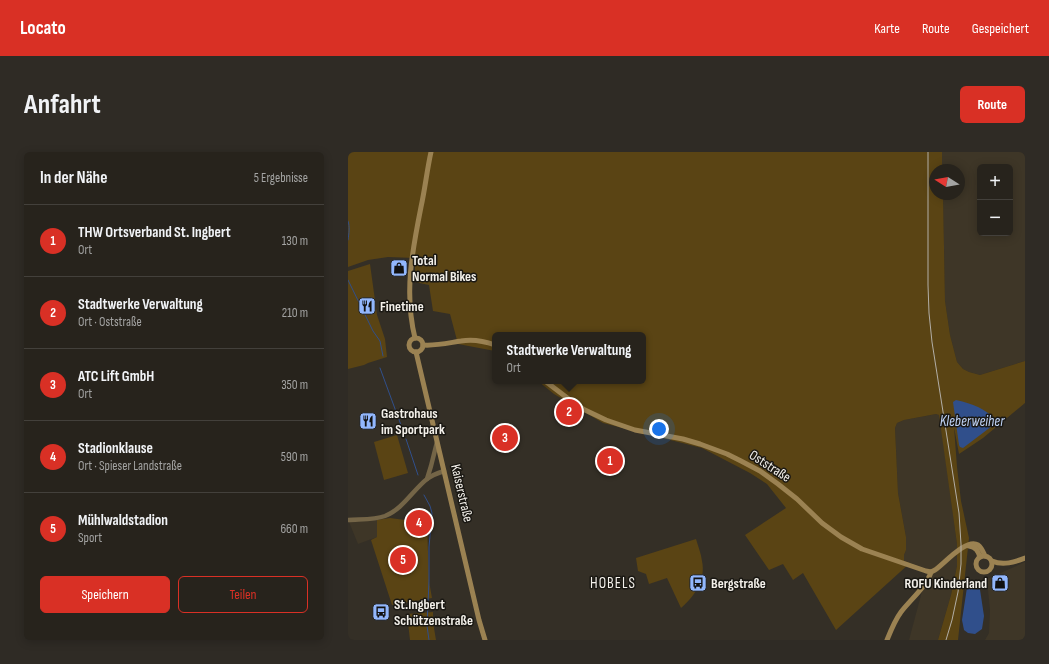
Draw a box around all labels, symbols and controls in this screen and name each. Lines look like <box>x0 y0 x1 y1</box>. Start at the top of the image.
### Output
text: Locato <box>20 17 66 40</box>
text: Karte <box>874 20 900 37</box>
text: Route <box>922 20 950 37</box>
text: Gespeichert <box>972 20 1029 37</box>
button: Route <box>960 86 1025 123</box>
text: Anfahrt <box>24 88 101 121</box>
north arrow <box>929 164 965 200</box>
map controls <box>977 164 1013 236</box>
button: + <box>977 164 1013 200</box>
text: In der Nähe <box>40 168 107 188</box>
text: 5 Ergebnisse <box>254 170 308 186</box>
button: − <box>977 200 1013 236</box>
text: THW Ortsverband St. Ingbert <box>78 223 231 242</box>
text: 1 <box>50 233 56 249</box>
text: 130 m <box>282 233 308 249</box>
text: Ort <box>78 242 92 258</box>
place label: Total Normal Bikes <box>412 252 476 285</box>
shop icon: Total Normal Bikes <box>389 258 409 278</box>
text: Stadtwerke Verwaltung <box>78 295 203 314</box>
restaurant icon: Finetime <box>357 296 377 316</box>
place label: Finetime <box>380 298 424 315</box>
text: 2 <box>50 305 56 321</box>
text: 210 m <box>282 305 308 321</box>
text: Ort · Oststraße <box>78 314 142 330</box>
popup <box>492 332 646 384</box>
text: Stadtwerke Verwaltung <box>507 341 631 360</box>
text: Ort <box>507 360 521 376</box>
text: ATC Lift GmbH <box>78 367 154 386</box>
text: 3 <box>50 377 56 393</box>
text: 350 m <box>281 377 308 393</box>
text: Ort <box>78 386 92 402</box>
pin: 2 <box>556 397 582 427</box>
place label: Gastrohaus im Sportpark <box>381 405 445 438</box>
restaurant icon: Gastrohaus im Sportpark <box>358 411 378 431</box>
water label: Kleberweiher <box>940 412 1005 431</box>
your location <box>649 419 669 439</box>
pin: 3 <box>492 423 518 453</box>
text: Stadionklause <box>78 439 153 458</box>
pin: 1 <box>597 446 623 476</box>
street label: Oststraße <box>746 446 794 486</box>
text: 4 <box>50 449 56 465</box>
text: 590 m <box>281 449 308 465</box>
text: Ort · Spieser Landstraße <box>78 458 182 474</box>
street label: Kaiserstraße <box>447 462 477 524</box>
pin: 4 <box>406 508 432 538</box>
text: Mühlwaldstadion <box>78 511 168 530</box>
text: 5 <box>50 521 56 537</box>
text: 660 m <box>280 521 308 537</box>
text: Sport <box>78 530 102 546</box>
pin: 5 <box>390 545 416 575</box>
bus stop icon: Bergstraße <box>688 573 708 593</box>
shop icon: ROFU Kinderland <box>990 573 1010 593</box>
district label: HOBELS <box>590 574 636 593</box>
place label: Bergstraße <box>711 575 766 592</box>
place label: ROFU Kinderland <box>904 575 987 592</box>
button: Speichern <box>40 576 170 613</box>
button: Teilen <box>178 576 308 613</box>
place label: St.Ingbert Schützenstraße <box>394 596 473 629</box>
bus stop icon: St.Ingbert Schützenstraße <box>371 602 391 622</box>

